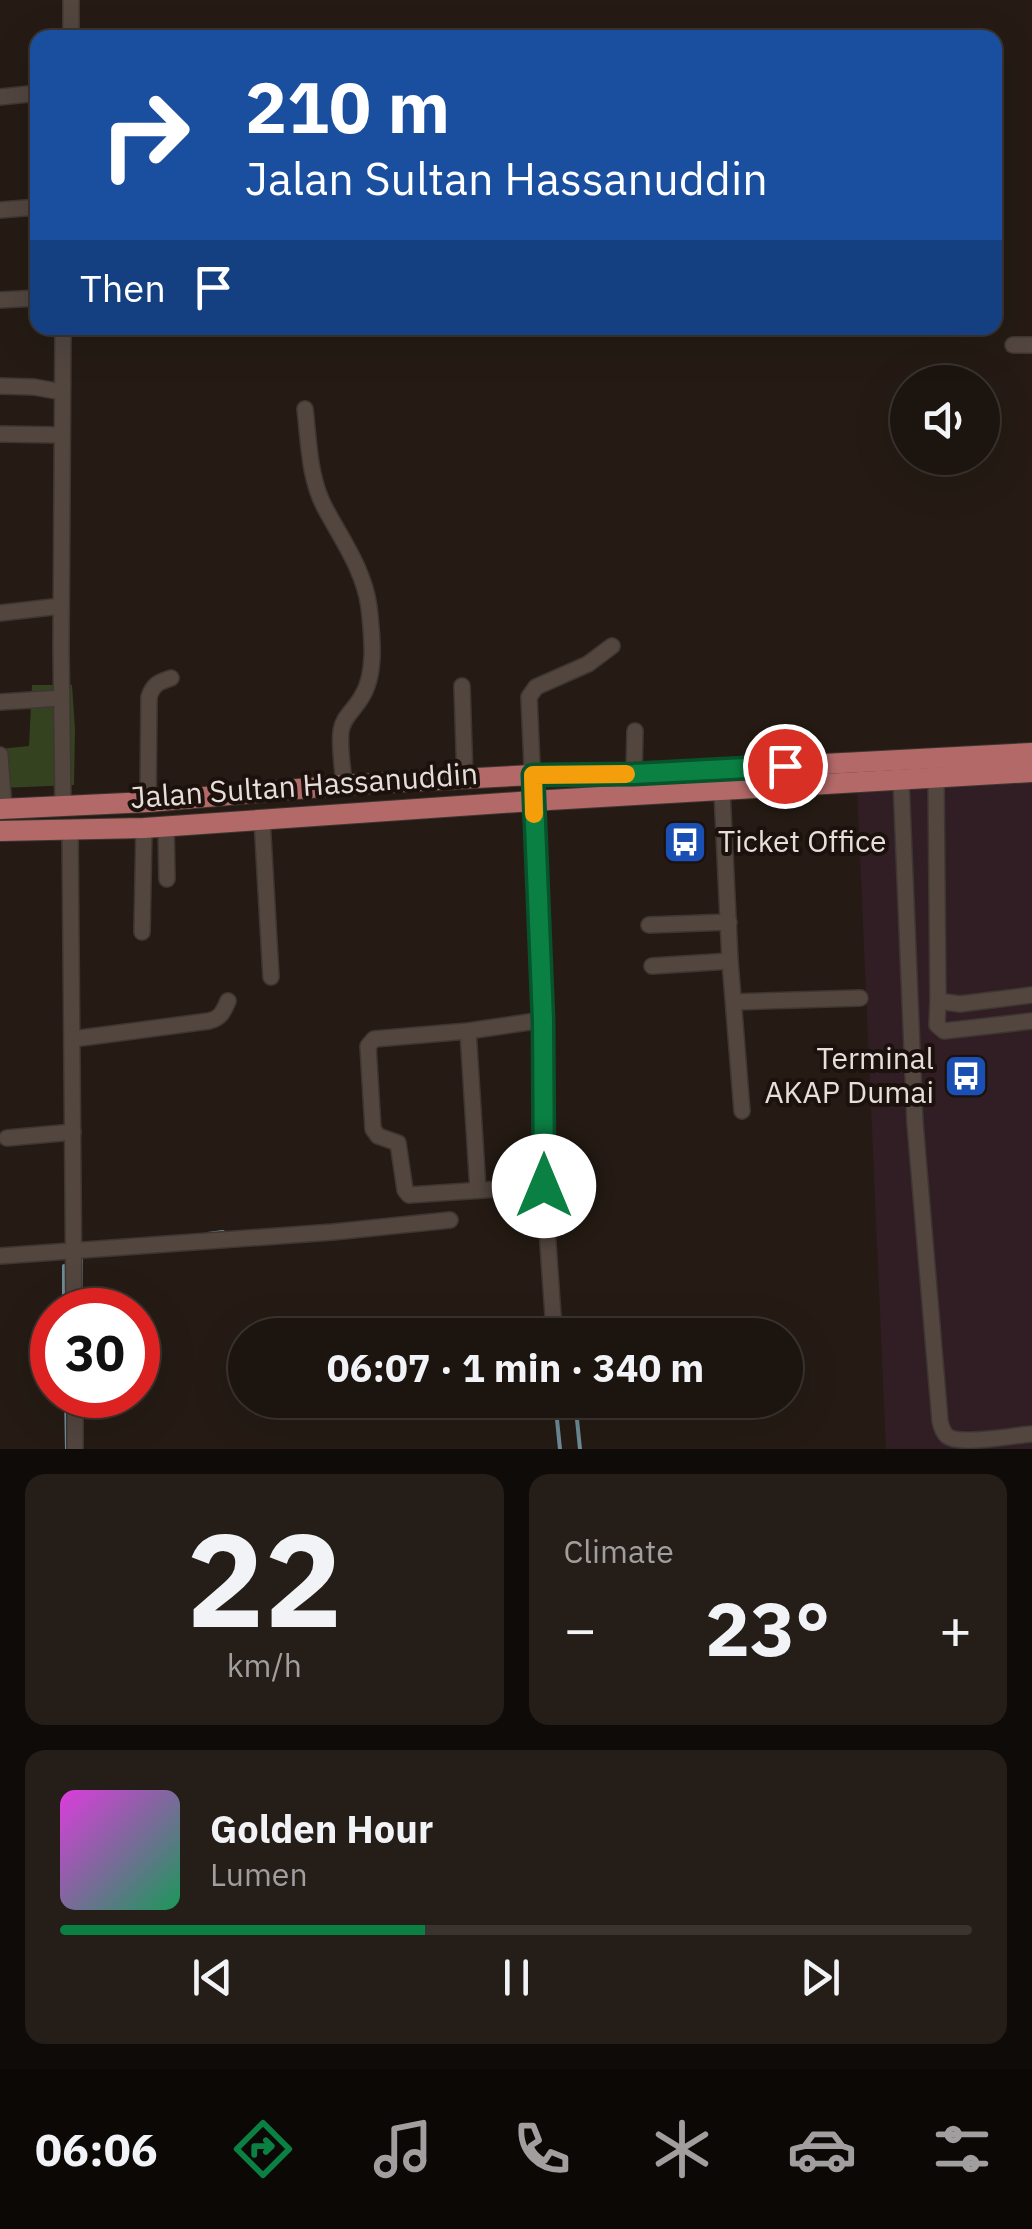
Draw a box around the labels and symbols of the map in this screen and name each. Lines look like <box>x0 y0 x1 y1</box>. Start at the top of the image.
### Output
pin <box>743 724 828 809</box>
street label: Jalan Sultan Hassanuddin <box>129 753 479 816</box>
bus stop icon: Ticket Office <box>662 819 708 865</box>
place label: Ticket Office <box>718 821 886 860</box>
place label: Terminal AKAP Dumai <box>764 1038 934 1111</box>
bus stop icon: Terminal AKAP Dumai <box>943 1053 989 1099</box>
position arrow <box>492 1134 596 1238</box>
speed limit sign: 30 <box>30 1288 160 1418</box>

